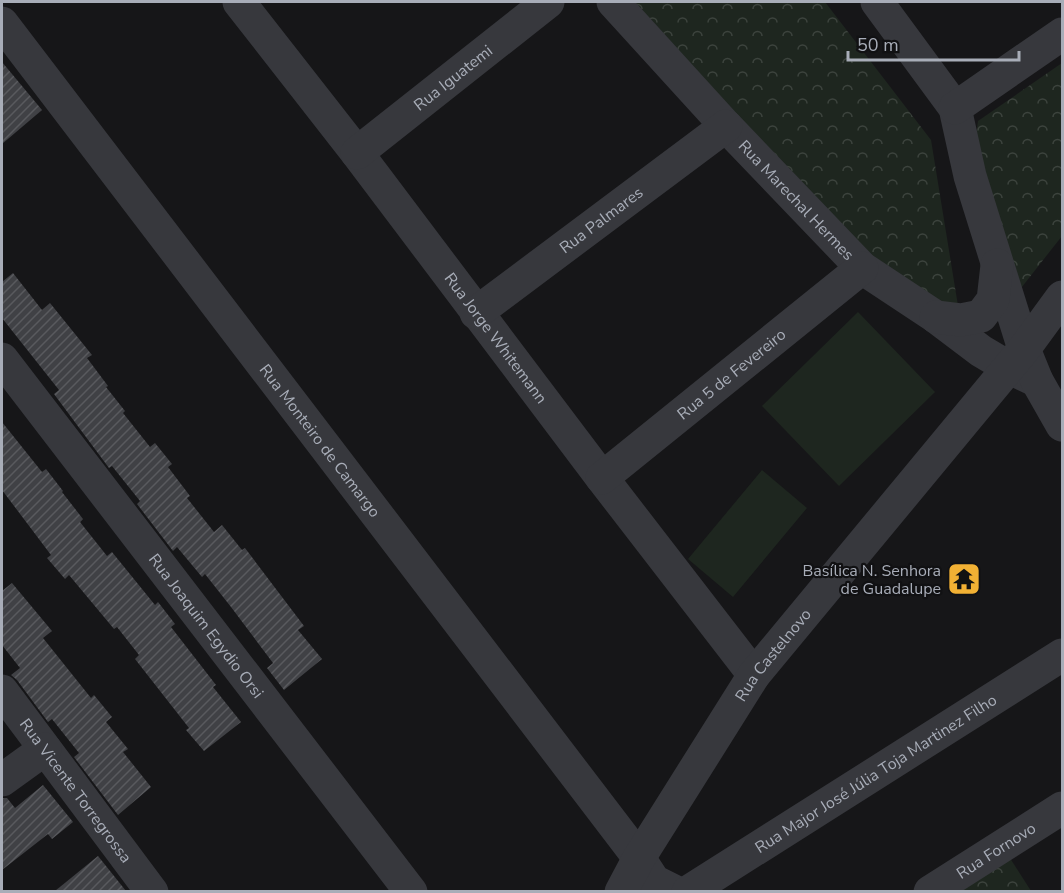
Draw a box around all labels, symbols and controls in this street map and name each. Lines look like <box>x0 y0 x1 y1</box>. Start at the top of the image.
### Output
scale bar <box>848 24 1019 62</box>
text: 50 m <box>857 33 899 57</box>
street label: Rua Iguatemi <box>409 40 497 116</box>
street label: Rua Marechal Hermes <box>733 136 859 266</box>
street label: Rua Palmares <box>555 182 648 259</box>
street label: Rua Jorge Whitemann <box>439 268 552 408</box>
street label: Rua 5 de Fevereiro <box>673 324 791 425</box>
street label: Rua Monteiro de Camargo <box>254 360 385 522</box>
street label: Rua Joaquim Egydio Orsi <box>143 549 268 703</box>
place label: Basílica N. Senhora de Guadalupe <box>803 560 941 600</box>
temple icon: Basílica N. Senhora de Guadalupe <box>946 561 982 597</box>
street label: Rua Castelnovo <box>730 604 817 706</box>
street label: Rua Major José Júlia Toja Martinez Filho <box>751 689 1001 859</box>
street label: Rua Vicente Torregrossa <box>14 714 137 868</box>
street label: Rua Fornovo <box>952 817 1040 884</box>

